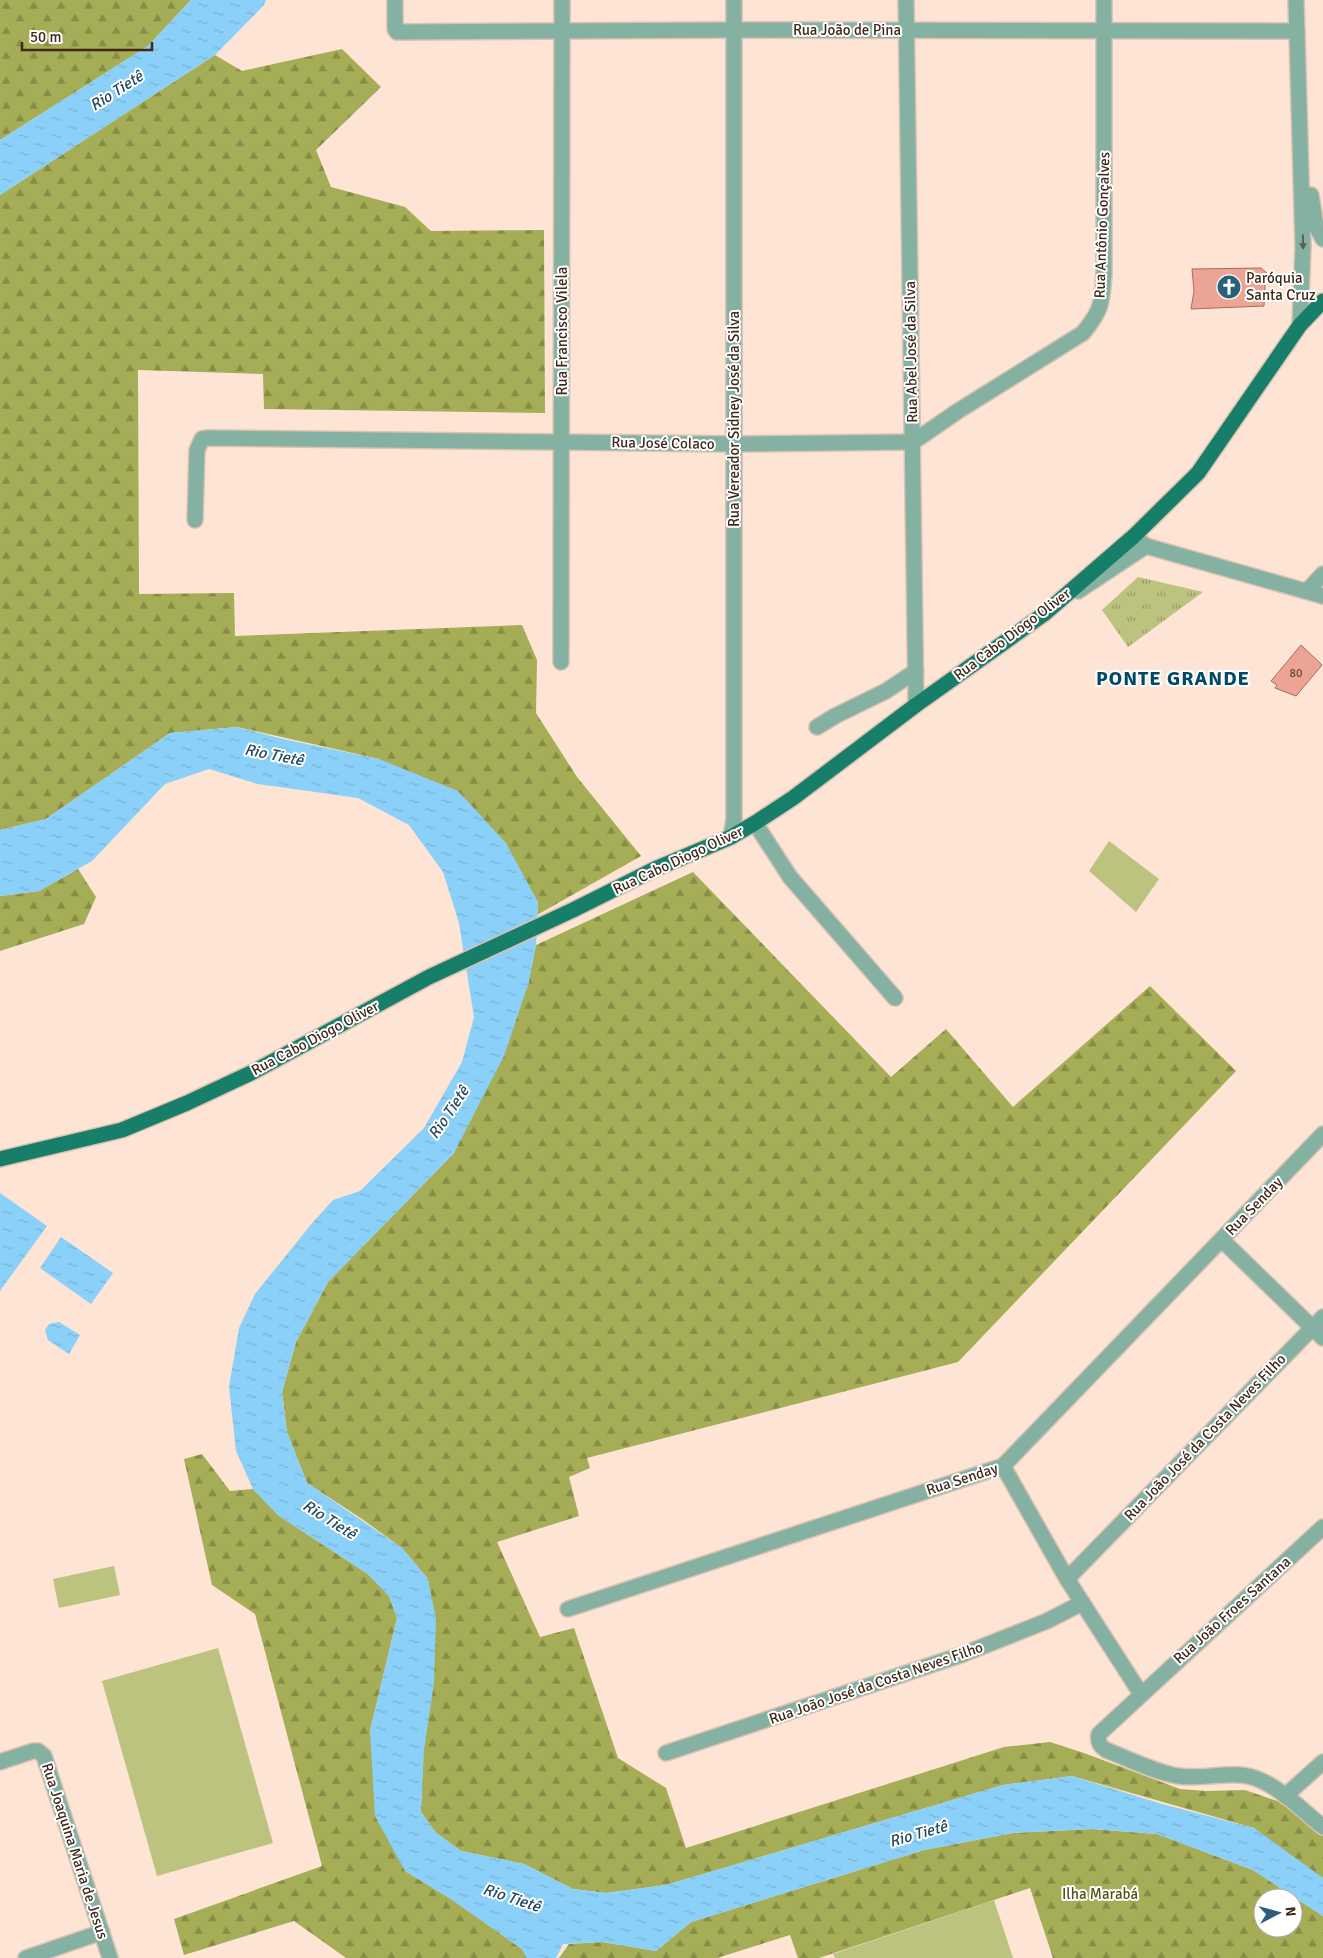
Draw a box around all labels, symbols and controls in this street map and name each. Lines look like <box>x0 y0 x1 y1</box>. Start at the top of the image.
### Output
scale bar <box>22 20 152 52</box>
street label: Rua João de Pina <box>793 21 901 39</box>
text: 50 m <box>30 28 61 46</box>
water label: Rio Tietê <box>86 66 148 115</box>
street label: Rua Antônio Gonçalves <box>1090 151 1114 299</box>
one-way arrow <box>1299 234 1307 250</box>
street label: Rua Francisco Vilela <box>553 267 571 395</box>
place label: Paróquia Santa Cruz <box>1246 269 1316 304</box>
church icon: Paróquia Santa Cruz <box>1216 274 1242 300</box>
street label: Rua Abel José da Silva <box>901 281 921 423</box>
street label: Rua Vereador Sidney José da Silva <box>725 311 743 527</box>
street label: Rua José Colaco <box>611 433 715 453</box>
street label: Rua Cabo Diogo Oliver <box>950 584 1074 684</box>
district label: PONTE GRANDE <box>1096 666 1250 691</box>
house number: 80 <box>1290 666 1302 681</box>
water label: Rio Tietê <box>243 739 306 771</box>
street label: Rua Cabo Diogo Oliver <box>610 822 746 898</box>
street label: Rua Cabo Diogo Oliver <box>248 997 382 1079</box>
water label: Rio Tietê <box>424 1081 474 1143</box>
street label: Rua Senday <box>1222 1173 1286 1239</box>
street label: Rua João José da Costa Neves Filho <box>1120 1350 1290 1524</box>
street label: Rua Senday <box>924 1459 1000 1499</box>
water label: Rio Tietê <box>299 1496 361 1545</box>
street label: Rua João Froes Santana <box>1170 1553 1294 1667</box>
street label: Rua João José da Costa Neves Filho <box>767 1638 985 1728</box>
street label: Rua Joaquina Maria de Jesus <box>38 1761 112 1942</box>
water label: Rio Tietê <box>887 1816 951 1852</box>
water label: Rio Tietê <box>480 1879 544 1917</box>
park label: Ilha Marabá <box>1062 1885 1138 1903</box>
north arrow <box>1253 1888 1303 1938</box>
text: N <box>1281 1906 1299 1917</box>

